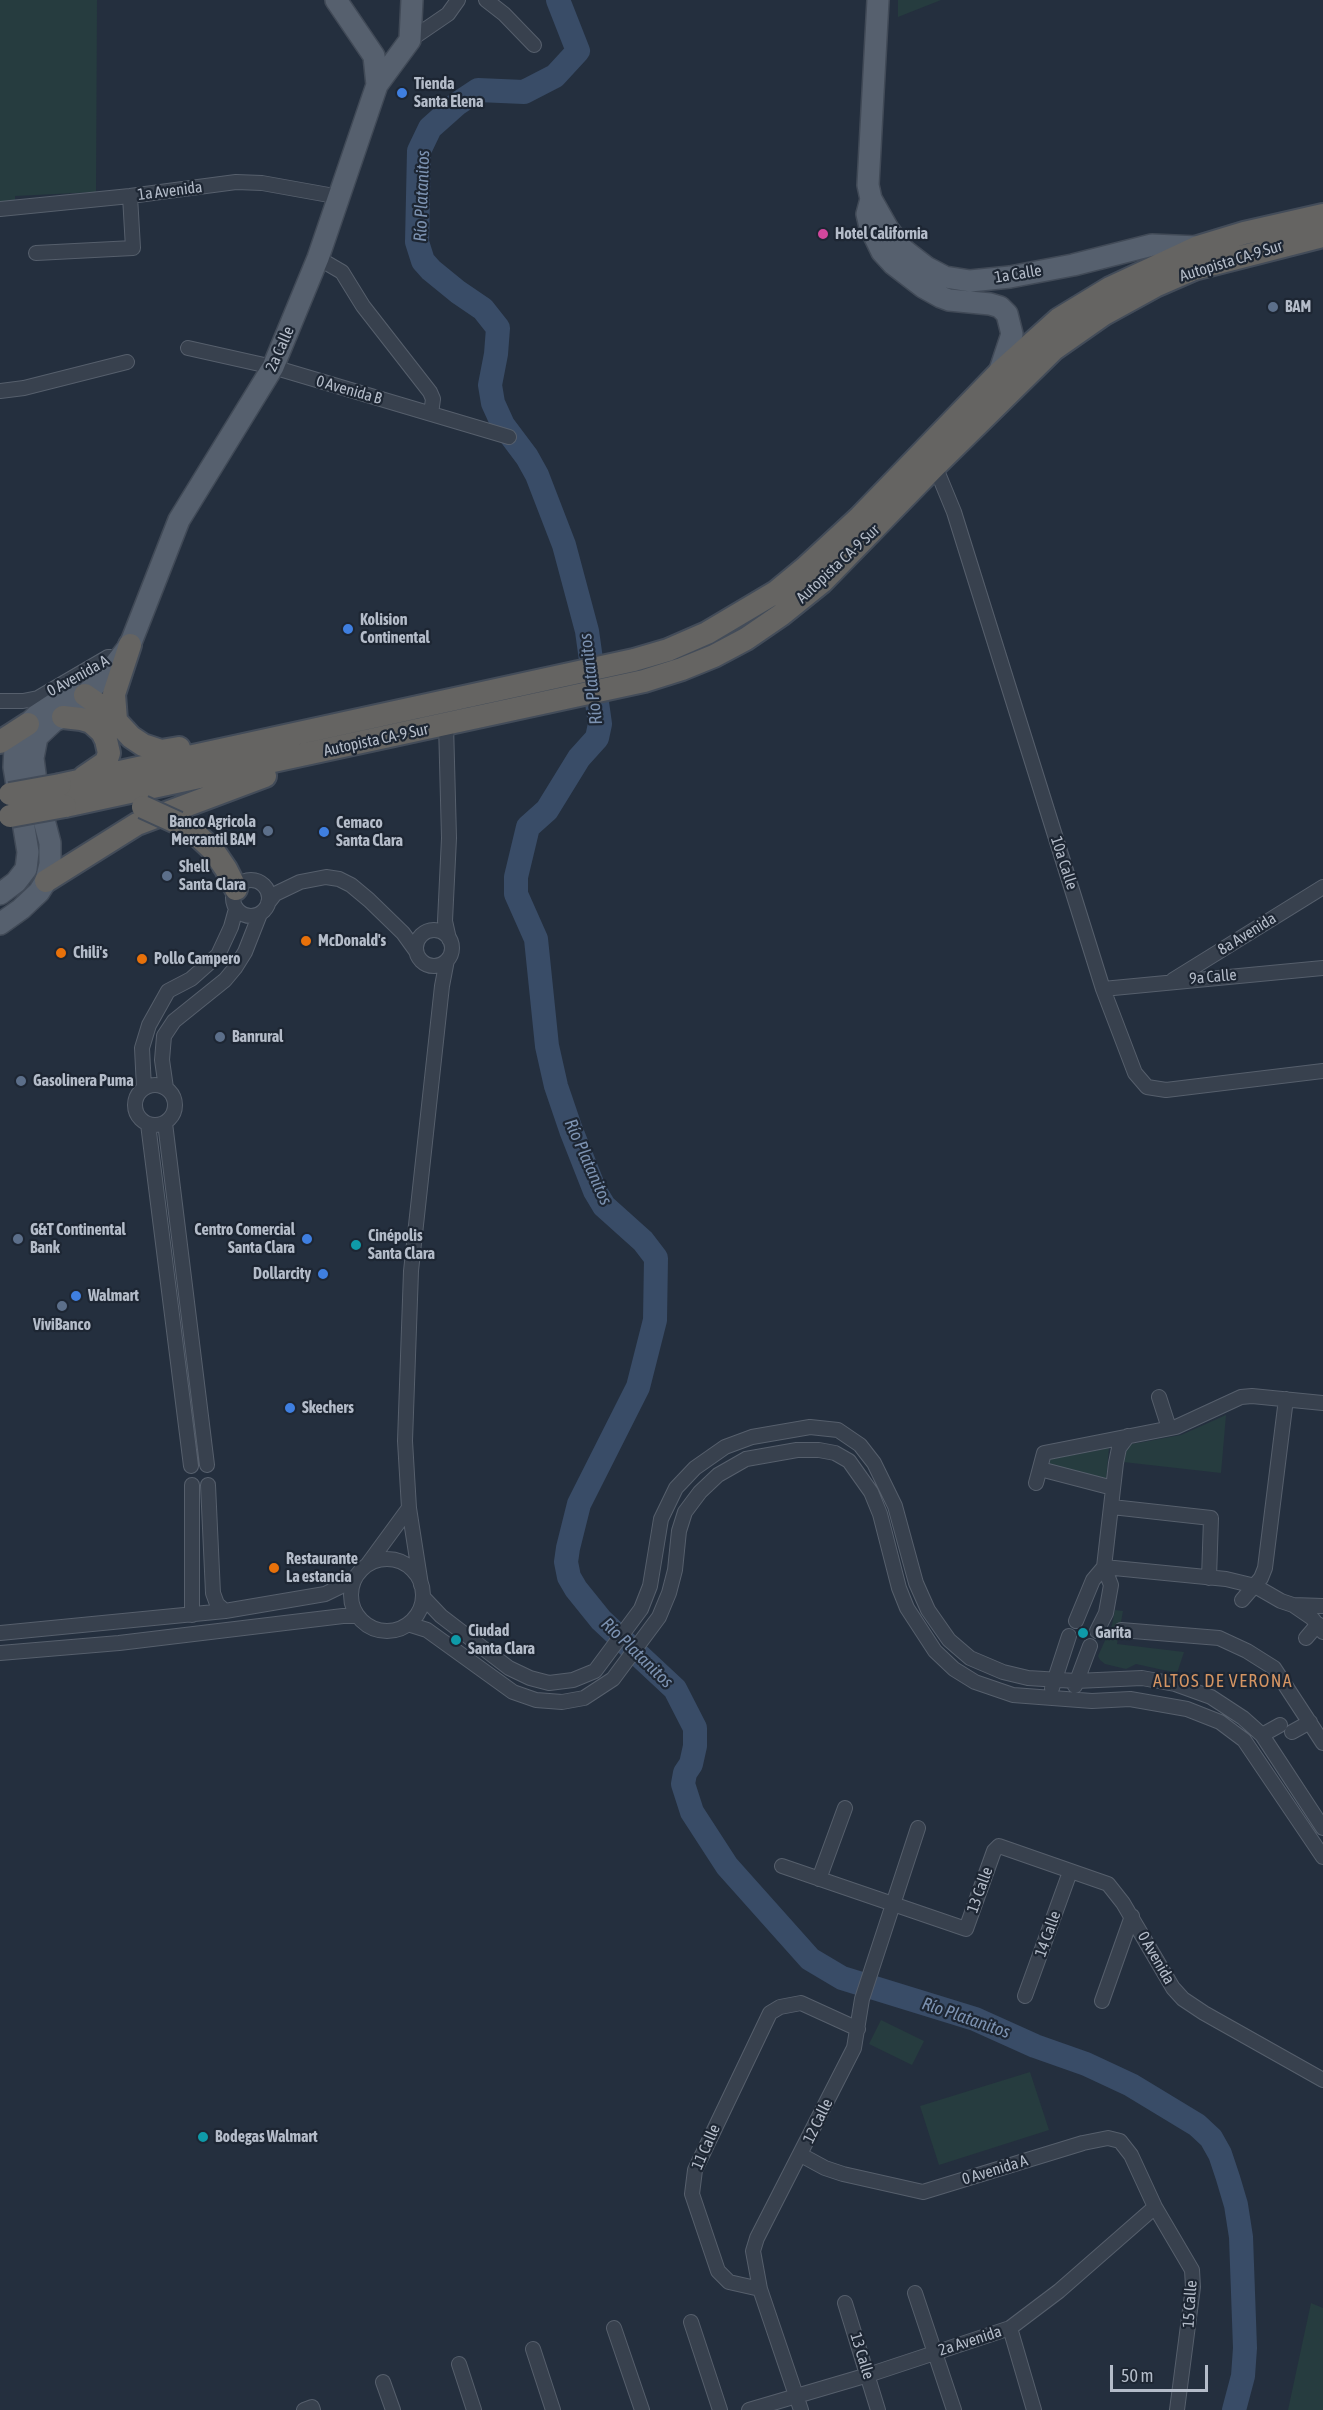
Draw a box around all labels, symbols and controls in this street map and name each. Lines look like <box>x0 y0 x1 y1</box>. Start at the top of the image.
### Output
place label: Tienda Santa Elena <box>414 74 484 112</box>
marker: Tienda Santa Elena <box>395 86 409 100</box>
water label: Río Platanitos <box>410 150 434 242</box>
street label: 1a Avenida <box>136 178 204 204</box>
place label: Hotel California <box>835 224 928 244</box>
marker: Hotel California <box>816 227 830 241</box>
street label: Autopista CA-9 Sur <box>1177 236 1285 286</box>
street label: 1a Calle <box>993 261 1043 287</box>
place label: BAM <box>1285 297 1311 317</box>
marker: BAM <box>1266 300 1280 314</box>
street label: 2a Calle <box>262 323 298 375</box>
street label: 0 Avenida B <box>314 371 384 409</box>
street label: Autopista CA-9 Sur <box>792 521 884 607</box>
place label: Kolision Continental <box>360 610 430 648</box>
marker: Kolision Continental <box>341 622 355 636</box>
water label: Río Platanitos <box>575 632 607 726</box>
street label: 0 Avenida A <box>44 651 112 701</box>
street label: Autopista CA-9 Sur <box>322 720 430 760</box>
place label: Banco Agricola Mercantil BAM <box>169 812 256 850</box>
place label: Cemaco Santa Clara <box>336 813 403 851</box>
marker: Banco Agricola Mercantil BAM <box>261 824 275 838</box>
marker: Cemaco Santa Clara <box>317 825 331 839</box>
street label: 10a Calle <box>1046 834 1082 892</box>
place label: Shell Santa Clara <box>179 857 246 895</box>
marker: Shell Santa Clara <box>160 869 174 883</box>
street label: 8a Avenida <box>1214 909 1280 959</box>
place label: McDonald's <box>318 931 386 951</box>
marker: McDonald's <box>299 934 313 948</box>
place label: Chili's <box>73 943 108 963</box>
marker: Chili's <box>54 946 68 960</box>
place label: Pollo Campero <box>154 949 240 969</box>
marker: Pollo Campero <box>135 952 149 966</box>
street label: 9a Calle <box>1189 965 1237 989</box>
place label: Banrural <box>232 1027 283 1047</box>
marker: Banrural <box>213 1030 227 1044</box>
place label: Gasolinera Puma <box>33 1071 134 1091</box>
marker: Gasolinera Puma <box>14 1074 28 1088</box>
water label: Río Platanitos <box>559 1116 617 1208</box>
place label: G&T Continental Bank <box>30 1220 126 1258</box>
place label: Centro Comercial Santa Clara <box>194 1220 295 1258</box>
place label: Cinépolis Santa Clara <box>368 1226 435 1264</box>
marker: G&T Continental Bank <box>11 1232 25 1246</box>
marker: Centro Comercial Santa Clara <box>300 1232 314 1246</box>
marker: Cinépolis Santa Clara <box>349 1238 363 1252</box>
place label: Dollarcity <box>253 1264 311 1284</box>
marker: Dollarcity <box>316 1267 330 1281</box>
place label: Walmart <box>88 1286 139 1306</box>
marker: Walmart <box>69 1289 83 1303</box>
marker: ViviBanco <box>55 1299 69 1313</box>
place label: ViviBanco <box>33 1315 91 1335</box>
place label: Skechers <box>302 1398 354 1418</box>
marker: Skechers <box>283 1401 297 1415</box>
place label: Restaurante La estancia <box>286 1549 358 1587</box>
marker: Restaurante La estancia <box>267 1561 281 1575</box>
water label: Río Platanitos <box>596 1613 678 1693</box>
place label: Ciudad Santa Clara <box>468 1621 535 1659</box>
place label: Garita <box>1095 1623 1131 1643</box>
marker: Garita <box>1076 1626 1090 1640</box>
marker: Ciudad Santa Clara <box>449 1633 463 1647</box>
district label: ALTOS DE VERONA <box>1153 1670 1293 1692</box>
street label: 13 Calle <box>963 1864 997 1916</box>
street label: 14 Calle <box>1031 1908 1065 1960</box>
street label: 0 Avenida <box>1133 1928 1179 1988</box>
water label: Río Platanitos <box>919 1993 1013 2043</box>
street label: 12 Calle <box>799 2095 837 2147</box>
street label: 11 Calle <box>688 2121 724 2173</box>
place label: Bodegas Walmart <box>215 2127 318 2147</box>
marker: Bodegas Walmart <box>196 2130 210 2144</box>
street label: 0 Avenida A <box>960 2151 1030 2189</box>
street label: 15 Calle <box>1179 2280 1201 2328</box>
street label: 2a Avenida <box>936 2322 1004 2360</box>
street label: 13 Calle <box>846 2331 878 2381</box>
scale bar <box>1113 2353 1210 2391</box>
text: 50 m <box>1121 2365 1153 2386</box>

